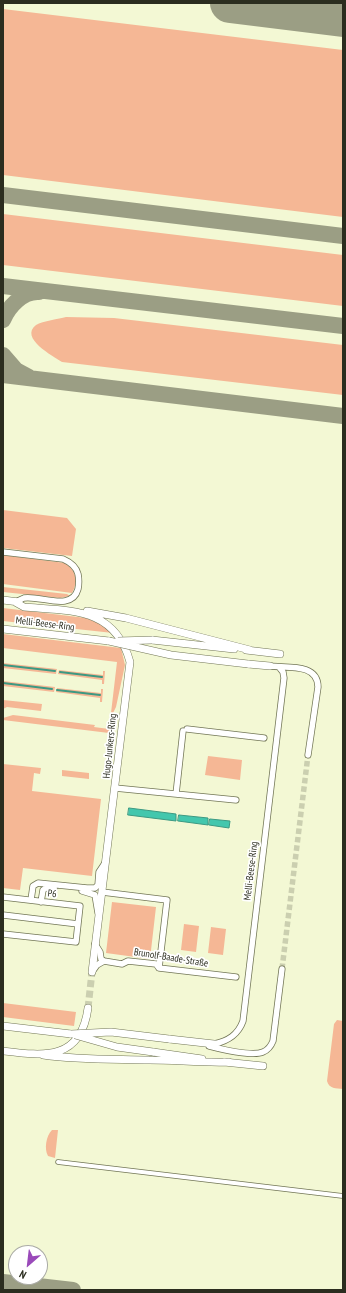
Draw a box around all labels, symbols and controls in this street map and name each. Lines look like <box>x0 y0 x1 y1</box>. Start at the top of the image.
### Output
street label: Melli-Beese-Ring <box>15 614 75 634</box>
street label: Hugo-Junkers-Ring <box>101 713 119 779</box>
street label: Melli-Beese-Ring <box>241 841 261 901</box>
street label: P6 <box>47 887 57 901</box>
street label: Brunolf-Baade-Straße <box>133 946 209 970</box>
north arrow <box>8 1245 48 1285</box>
text: N <box>17 1267 29 1282</box>

